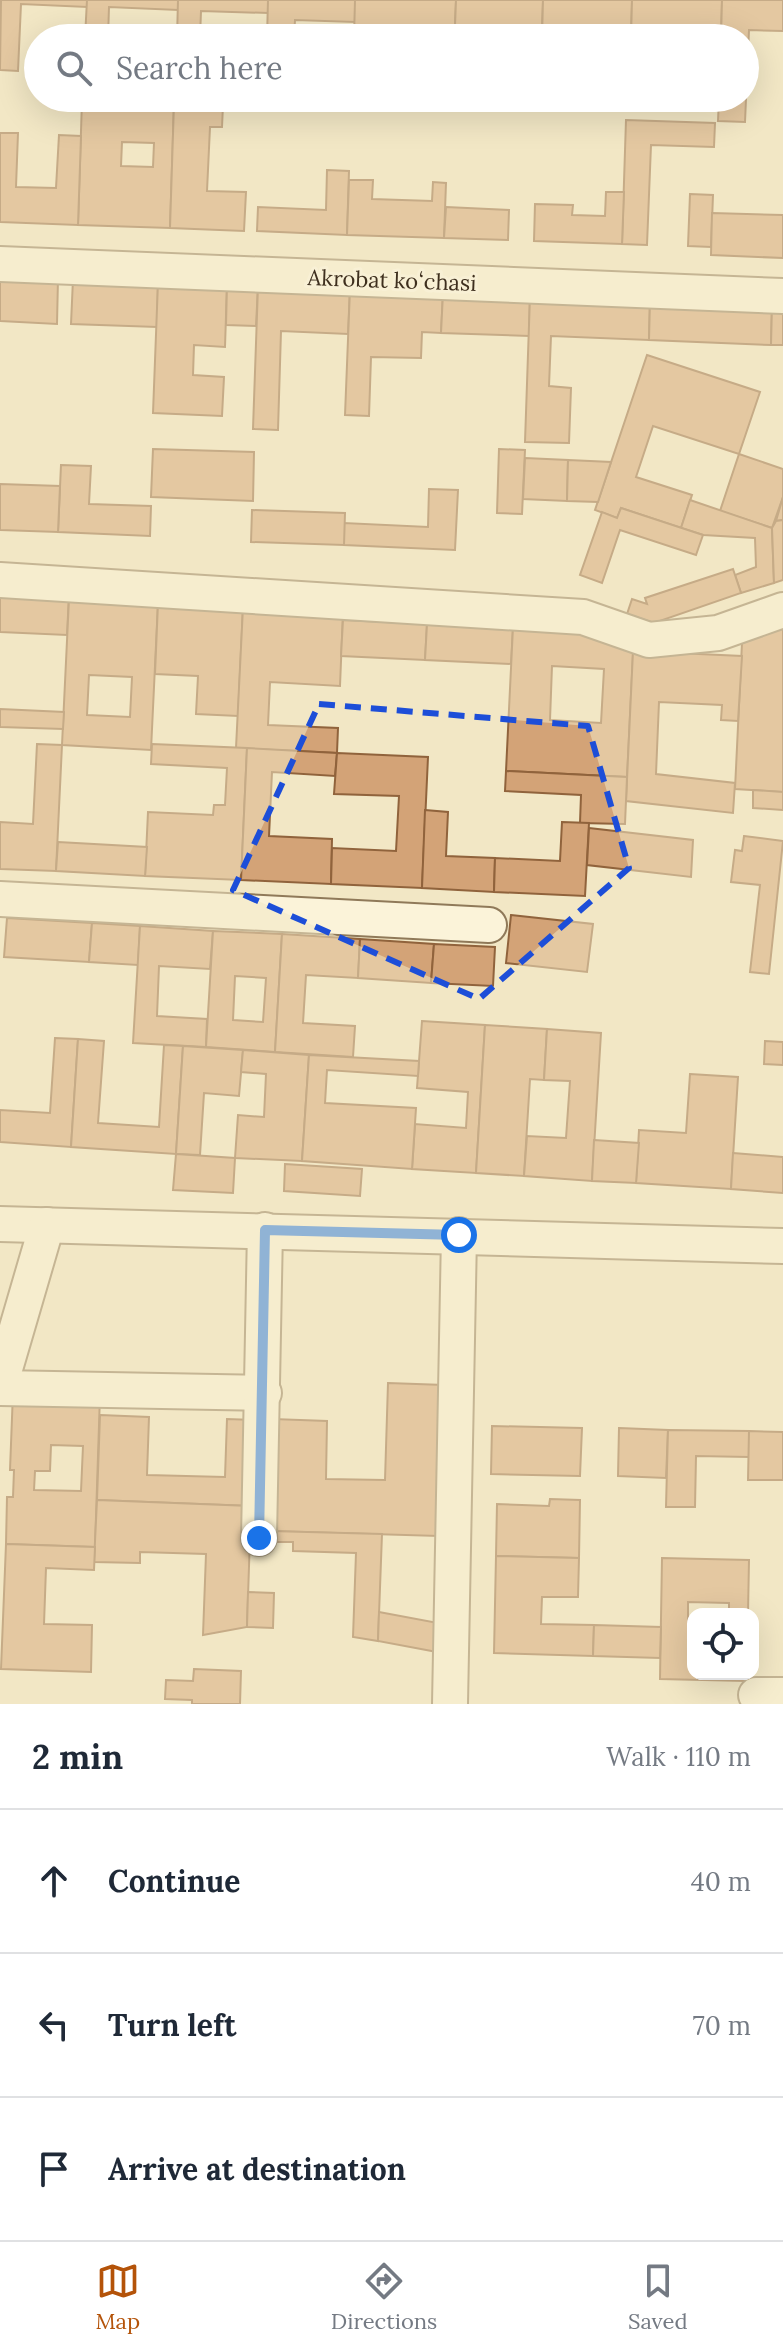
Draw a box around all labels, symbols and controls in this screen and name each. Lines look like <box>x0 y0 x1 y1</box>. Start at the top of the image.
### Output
search box <box>24 24 759 112</box>
icon: search <box>52 46 96 90</box>
text: Search here <box>116 49 283 87</box>
street label: Akrobat koʻchasi <box>306 263 477 297</box>
route start <box>441 1217 477 1253</box>
route end <box>241 1520 277 1556</box>
map controls <box>687 1608 759 1680</box>
button: locate <box>687 1608 759 1680</box>
text: 2 min <box>32 1735 123 1778</box>
text: Walk · 110 m <box>606 1740 751 1773</box>
icon: ahead <box>32 1859 76 1903</box>
text: Continue <box>108 1862 240 1900</box>
text: 40 m <box>691 1865 751 1898</box>
icon: left <box>32 2003 76 2047</box>
text: Turn left <box>108 2006 236 2044</box>
text: 70 m <box>693 2009 751 2042</box>
icon: arrive <box>32 2147 76 2191</box>
text: Arrive at destination <box>108 2150 406 2188</box>
tab: Map <box>95 2259 140 2335</box>
tab: Directions <box>331 2259 437 2335</box>
tab: Saved <box>628 2259 688 2335</box>

